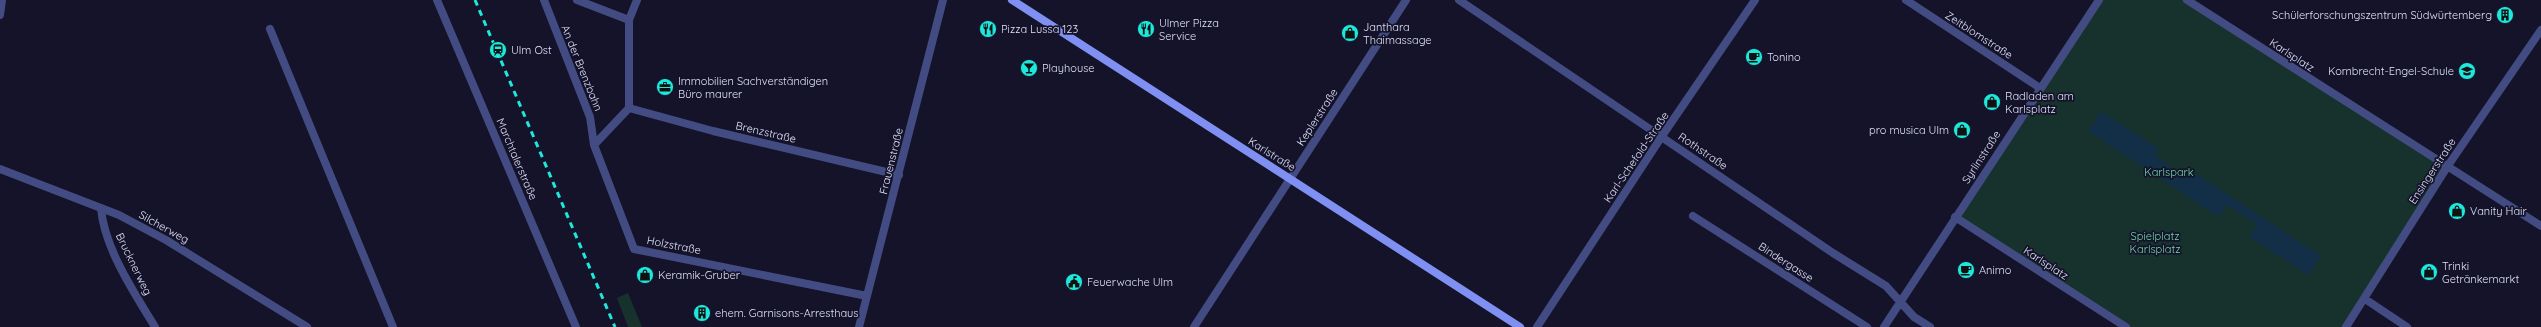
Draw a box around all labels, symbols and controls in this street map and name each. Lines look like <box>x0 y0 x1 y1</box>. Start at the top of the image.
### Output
building icon: Schülerforschungszentrum Südwürtemberg <box>2495 5 2515 25</box>
street label: Zeitblomstraße <box>1943 8 2015 62</box>
place label: Schülerforschungszentrum Südwürtemberg <box>2272 8 2492 22</box>
place label: Ulmer Pizza Service <box>1159 16 1219 43</box>
restaurant icon: Pizza Lussa 123 <box>978 19 998 39</box>
restaurant icon: Ulmer Pizza Service <box>1136 19 1156 39</box>
place label: Janthara Thaimassage <box>1363 20 1432 47</box>
place label: Pizza Lussa 123 <box>1001 22 1078 36</box>
street label: An der Brenzbahn <box>558 23 606 113</box>
shop icon: Janthara Thaimassage <box>1340 23 1360 43</box>
street label: Karlsplatz <box>2267 35 2317 75</box>
station icon: Ulm Ost <box>488 40 508 60</box>
place label: Ulm Ost <box>511 43 552 57</box>
cafe icon: Tonino <box>1744 47 1764 67</box>
place label: Tonino <box>1767 50 1801 64</box>
bar icon: Playhouse <box>1019 58 1039 78</box>
place label: Playhouse <box>1042 61 1095 75</box>
school or university icon: Kombrecht-Engel-Schule <box>2457 61 2477 81</box>
place label: Kombrecht-Engel-Schule <box>2328 64 2454 78</box>
place label: Immobilien Sachverständigen Büro maurer <box>678 74 828 101</box>
office icon: Immobilien Sachverständigen Büro maurer <box>655 77 675 97</box>
street label: Keplerstraße <box>1293 86 1341 148</box>
place label: Radladen am Karlsplatz <box>2005 89 2074 116</box>
shop icon: Radladen am Karlsplatz <box>1982 92 2002 112</box>
street label: Karl-Schefold-Straße <box>1600 109 1672 205</box>
street label: Marchtalerstraße <box>493 116 541 202</box>
street label: Brenzstraße <box>734 118 798 146</box>
shop icon: pro musica Ulm <box>1952 120 1972 140</box>
place label: pro musica Ulm <box>1869 123 1949 137</box>
street label: Frauenstraße <box>876 126 906 196</box>
street label: Syrlinstraße <box>1959 128 2003 186</box>
street label: Rothstraße <box>1676 129 1730 173</box>
street label: Karlstraße <box>1246 134 1298 174</box>
street label: Ensingerstraße <box>2405 135 2459 207</box>
park label: Karlspark <box>2144 165 2194 179</box>
shop icon: Vanity Hair <box>2447 201 2467 221</box>
place label: Vanity Hair <box>2470 204 2527 218</box>
street label: Silcherweg <box>136 207 192 247</box>
park label: Spielplatz Karlsplatz <box>2130 229 2180 256</box>
street label: Brucknerweg <box>113 230 155 298</box>
street label: Holzstraße <box>646 233 702 257</box>
street label: Bindergasse <box>1756 239 1816 285</box>
street label: Karlsplatz <box>2021 243 2071 283</box>
place label: Trinki Getränkemarkt <box>2442 259 2519 286</box>
cafe icon: Animo <box>1956 260 1976 280</box>
shop icon: Trinki Getränkemarkt <box>2419 262 2439 282</box>
place label: Animo <box>1979 263 2012 277</box>
shop icon: Keramik-Gruber <box>635 265 655 285</box>
place label: Keramik-Gruber <box>658 268 741 282</box>
public building icon: Feuerwache Ulm <box>1064 272 1084 292</box>
place label: Feuerwache Ulm <box>1087 275 1173 289</box>
building icon: ehem. Garnisons-Arresthaus <box>692 303 712 323</box>
place label: ehem. Garnisons-Arresthaus <box>715 306 858 320</box>

